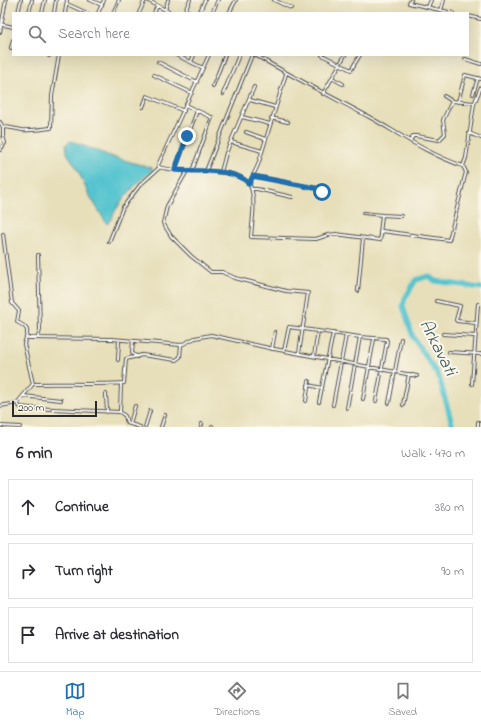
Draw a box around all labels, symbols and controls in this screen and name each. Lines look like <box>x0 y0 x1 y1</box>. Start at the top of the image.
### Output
search box <box>12 12 469 56</box>
icon: search <box>26 23 48 45</box>
text: Search here <box>58 23 130 45</box>
route end <box>178 127 196 145</box>
route start <box>313 183 331 201</box>
water label: Arkavati <box>412 315 463 382</box>
scale bar <box>12 399 97 418</box>
text: 200 m <box>18 400 44 416</box>
text: 6 min <box>16 441 52 466</box>
text: Walk · 470 m <box>401 444 465 463</box>
icon: ahead <box>17 496 39 518</box>
text: Continue <box>55 496 109 518</box>
text: 380 m <box>435 498 464 517</box>
icon: right <box>17 560 39 582</box>
text: Turn right <box>55 560 113 582</box>
text: 90 m <box>441 562 464 581</box>
icon: arrive <box>17 624 39 646</box>
text: Arrive at destination <box>55 624 179 646</box>
tab: Map <box>64 680 86 720</box>
tab: Directions <box>214 680 260 720</box>
tab: Saved <box>388 680 417 720</box>

